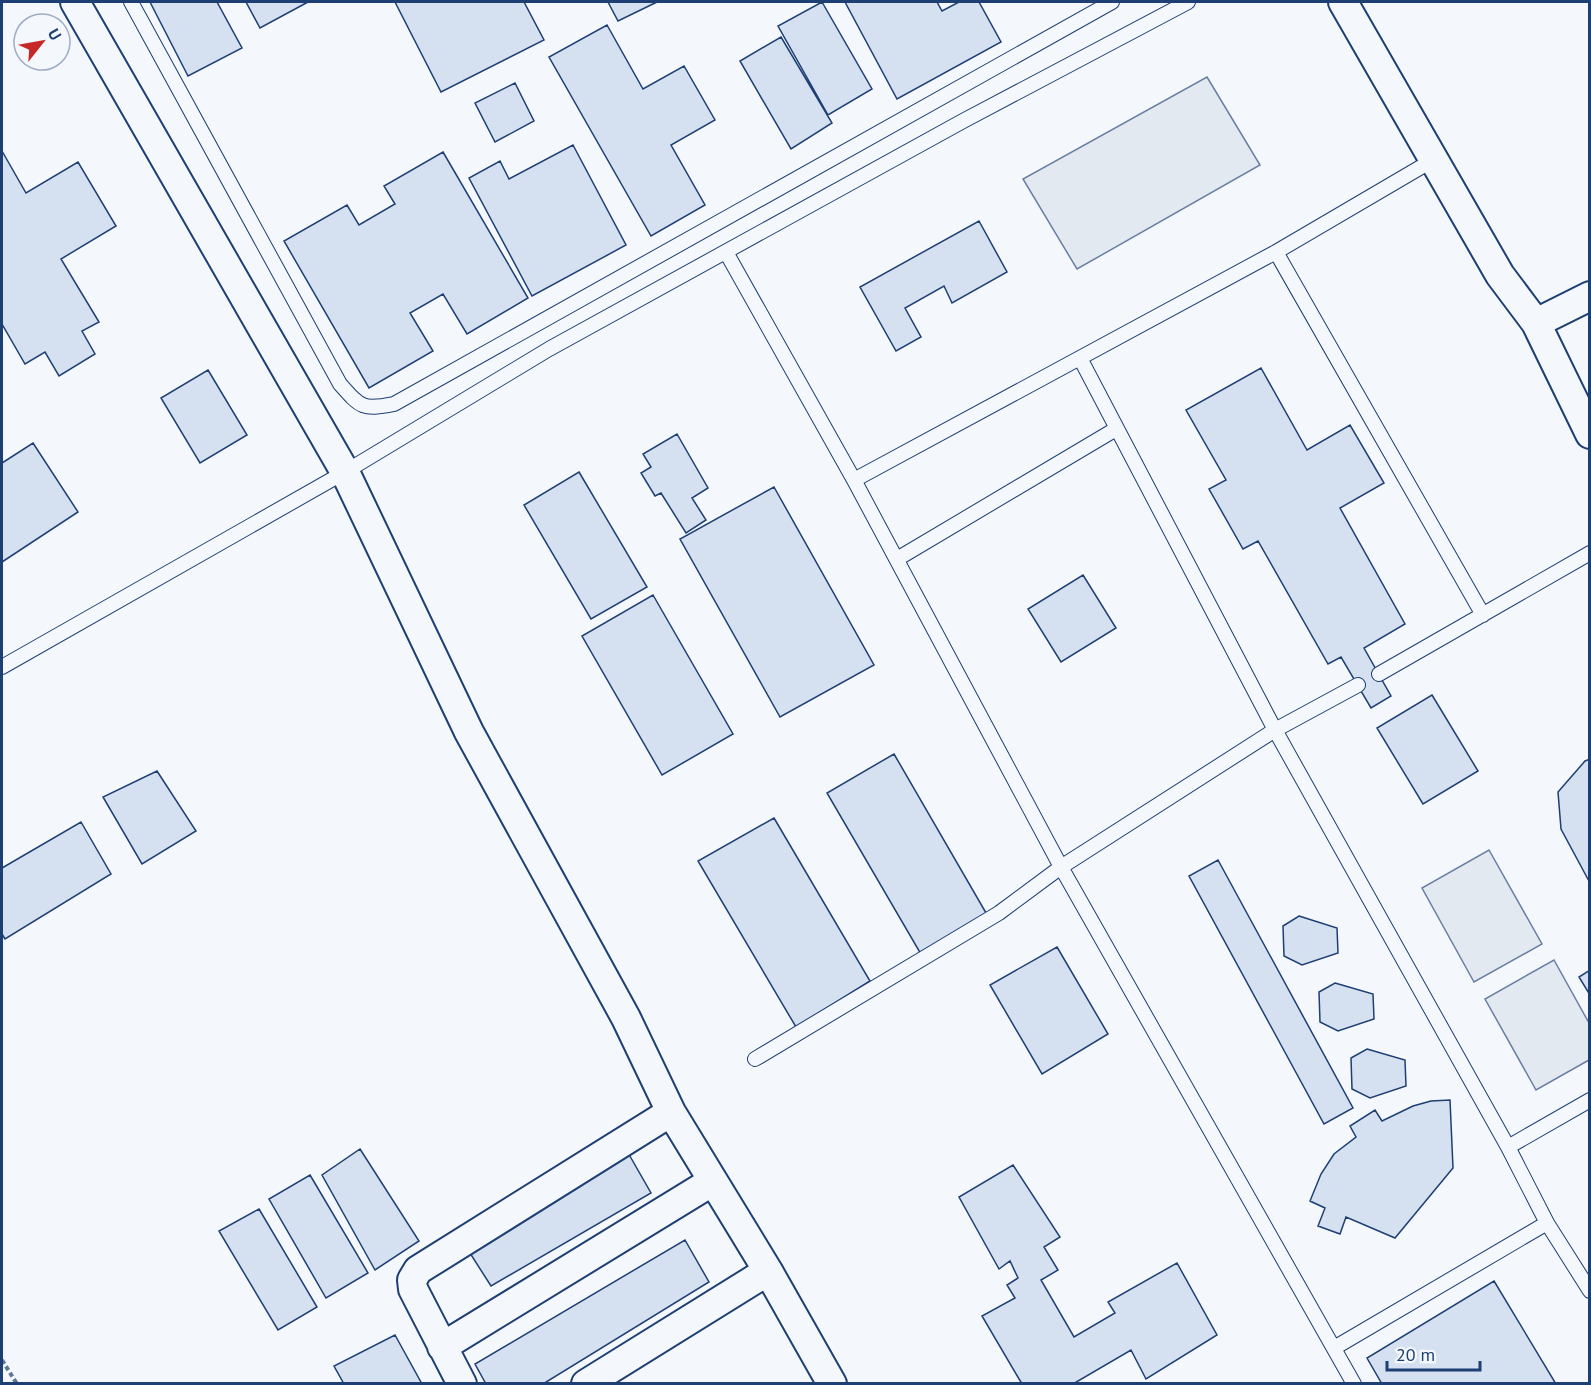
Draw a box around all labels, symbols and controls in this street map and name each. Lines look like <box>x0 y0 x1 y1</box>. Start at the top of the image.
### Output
north arrow <box>12 12 72 72</box>
text: U <box>44 25 66 44</box>
scale bar <box>1387 1334 1480 1372</box>
text: 20 m <box>1396 1343 1435 1366</box>

